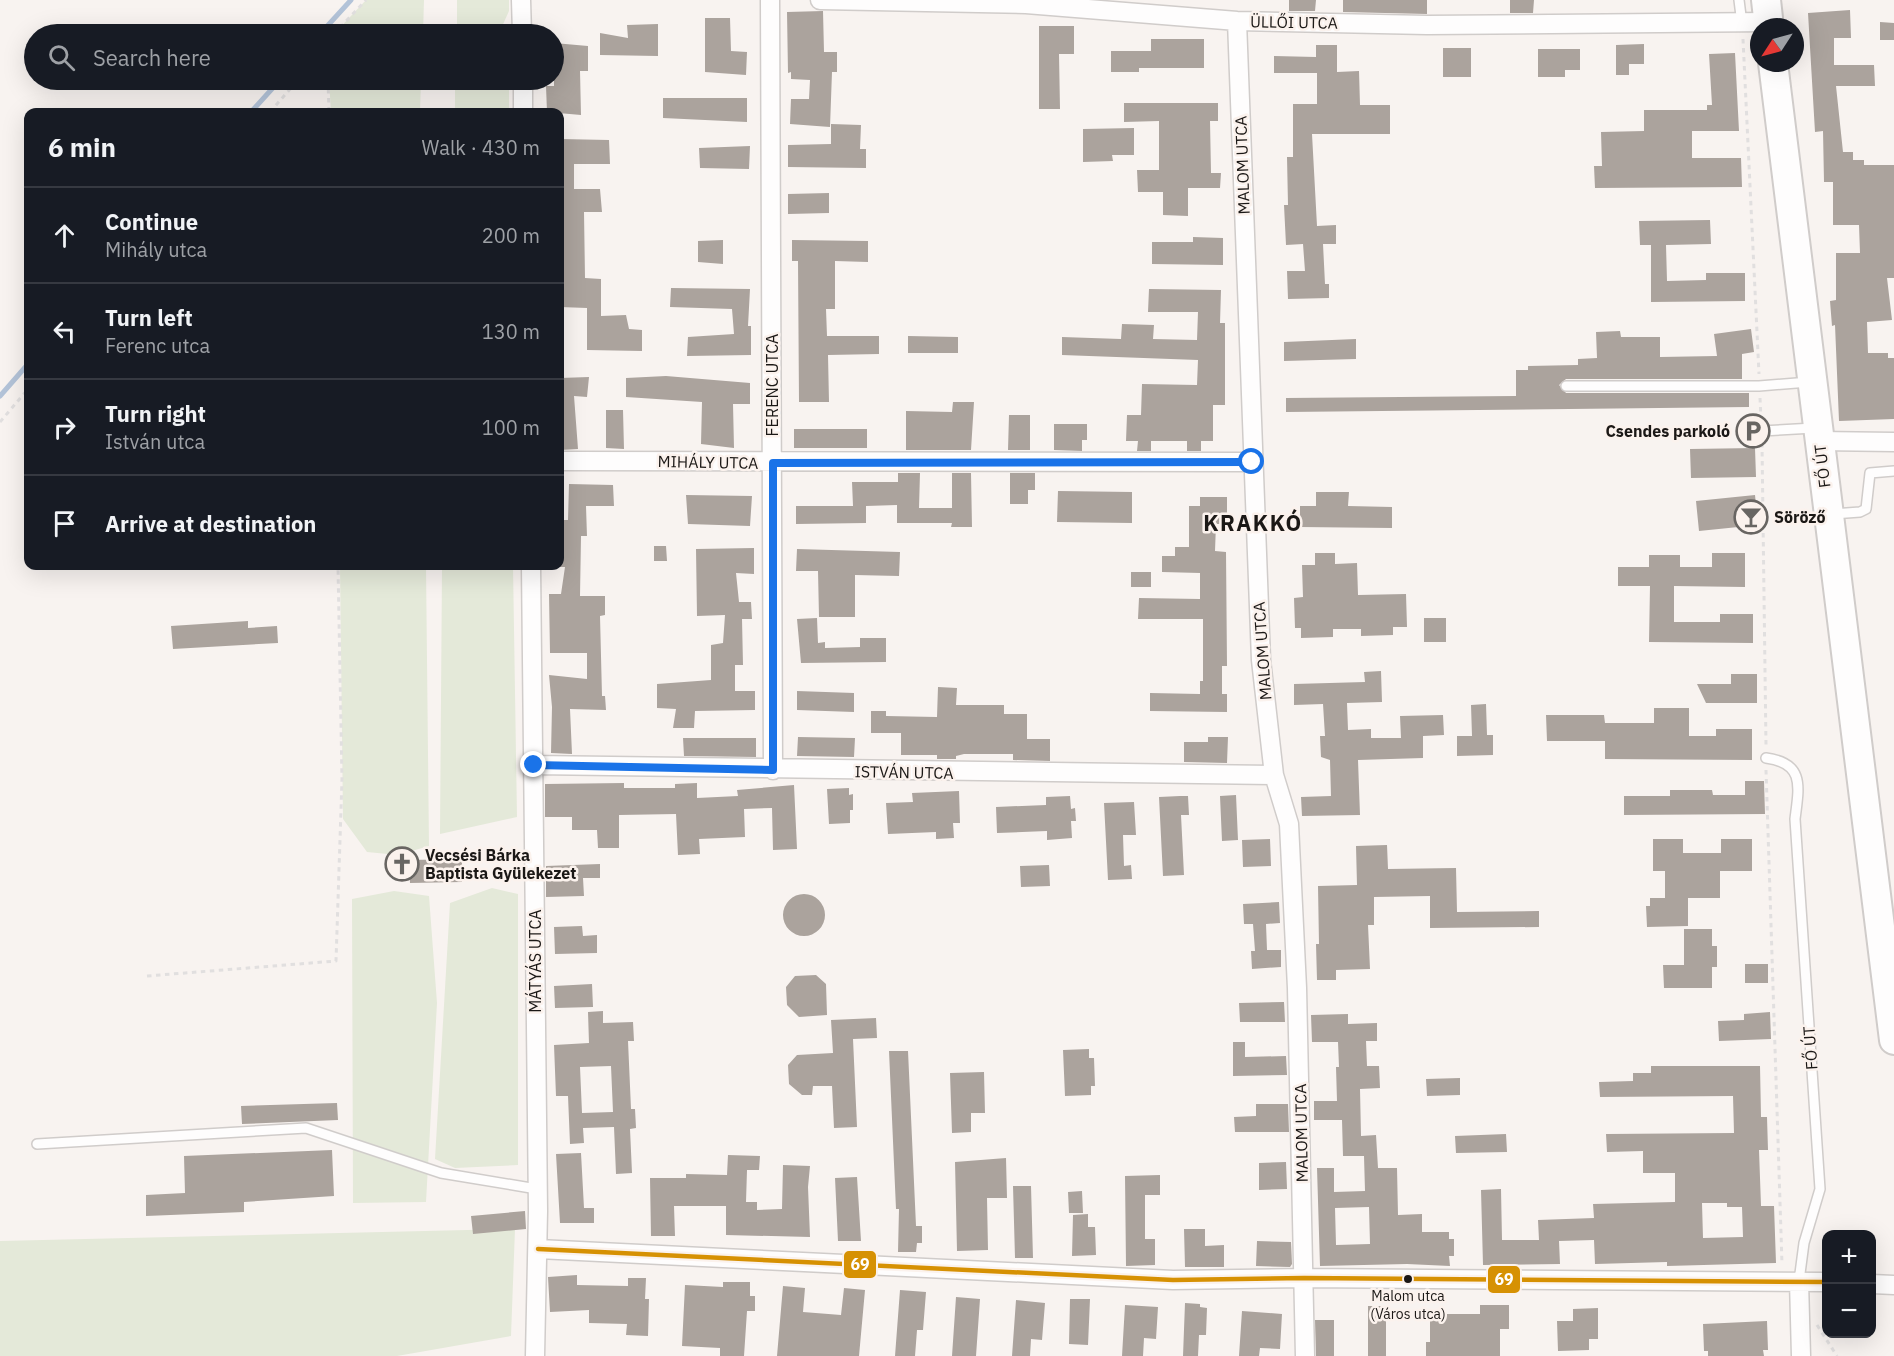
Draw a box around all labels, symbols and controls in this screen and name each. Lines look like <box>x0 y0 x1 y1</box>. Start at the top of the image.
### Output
street label: ÜLLŐI UTCA <box>1250 10 1338 33</box>
north arrow <box>1750 18 1804 72</box>
search box <box>24 24 564 90</box>
icon: search <box>45 41 78 74</box>
text: Search here <box>93 43 211 72</box>
street label: MALOM UTCA <box>1230 115 1254 215</box>
text: 6 min <box>48 130 116 164</box>
text: Walk · 430 m <box>422 134 540 161</box>
text: Continue <box>105 207 198 236</box>
icon: ahead <box>48 219 81 252</box>
text: 200 m <box>482 222 540 249</box>
text: Mihály utca <box>105 236 207 263</box>
text: Turn left <box>105 303 193 332</box>
icon: left <box>48 315 81 348</box>
text: 130 m <box>482 318 540 345</box>
text: Ferenc utca <box>105 332 210 359</box>
street label: FERENC UTCA <box>762 334 782 436</box>
text: Turn right <box>105 399 206 428</box>
icon: right <box>48 411 81 444</box>
parking icon: Csendes parkoló <box>1735 413 1771 449</box>
text: 100 m <box>482 414 540 441</box>
place label: Csendes parkoló <box>1605 421 1730 441</box>
text: István utca <box>105 428 205 455</box>
street label: FŐ ÚT <box>1808 443 1835 489</box>
route start <box>1238 448 1264 474</box>
street label: MIHÁLY UTCA <box>657 450 759 473</box>
bar icon: Söröző <box>1733 499 1769 535</box>
icon: arrive <box>48 507 81 540</box>
place label: Söröző <box>1774 507 1825 527</box>
district label: KRAKKÓ <box>1203 508 1303 537</box>
text: Arrive at destination <box>105 509 316 538</box>
street label: MALOM UTCA <box>1249 601 1275 701</box>
route end <box>520 751 546 777</box>
street label: ISTVÁN UTCA <box>854 760 954 783</box>
place label: Vecsési Bárka Baptista Gyülekezet <box>425 845 576 883</box>
church icon: Vecsési Bárka Baptista Gyülekezet <box>384 846 420 882</box>
street label: MÁTYÁS UTCA <box>524 909 545 1013</box>
street label: FŐ ÚT <box>1797 1025 1822 1071</box>
street label: MALOM UTCA <box>1290 1083 1312 1183</box>
map controls <box>1822 1230 1876 1338</box>
button: + <box>1822 1230 1876 1284</box>
line badge: 69 <box>843 1250 877 1279</box>
text: 69 <box>850 1254 870 1274</box>
line badge: 69 <box>1487 1265 1521 1294</box>
text: 69 <box>1494 1269 1514 1289</box>
marker: Malom utca (Város utca) <box>1402 1273 1414 1285</box>
button: − <box>1822 1284 1876 1338</box>
place label: Malom utca (Város utca) <box>1370 1287 1446 1323</box>

